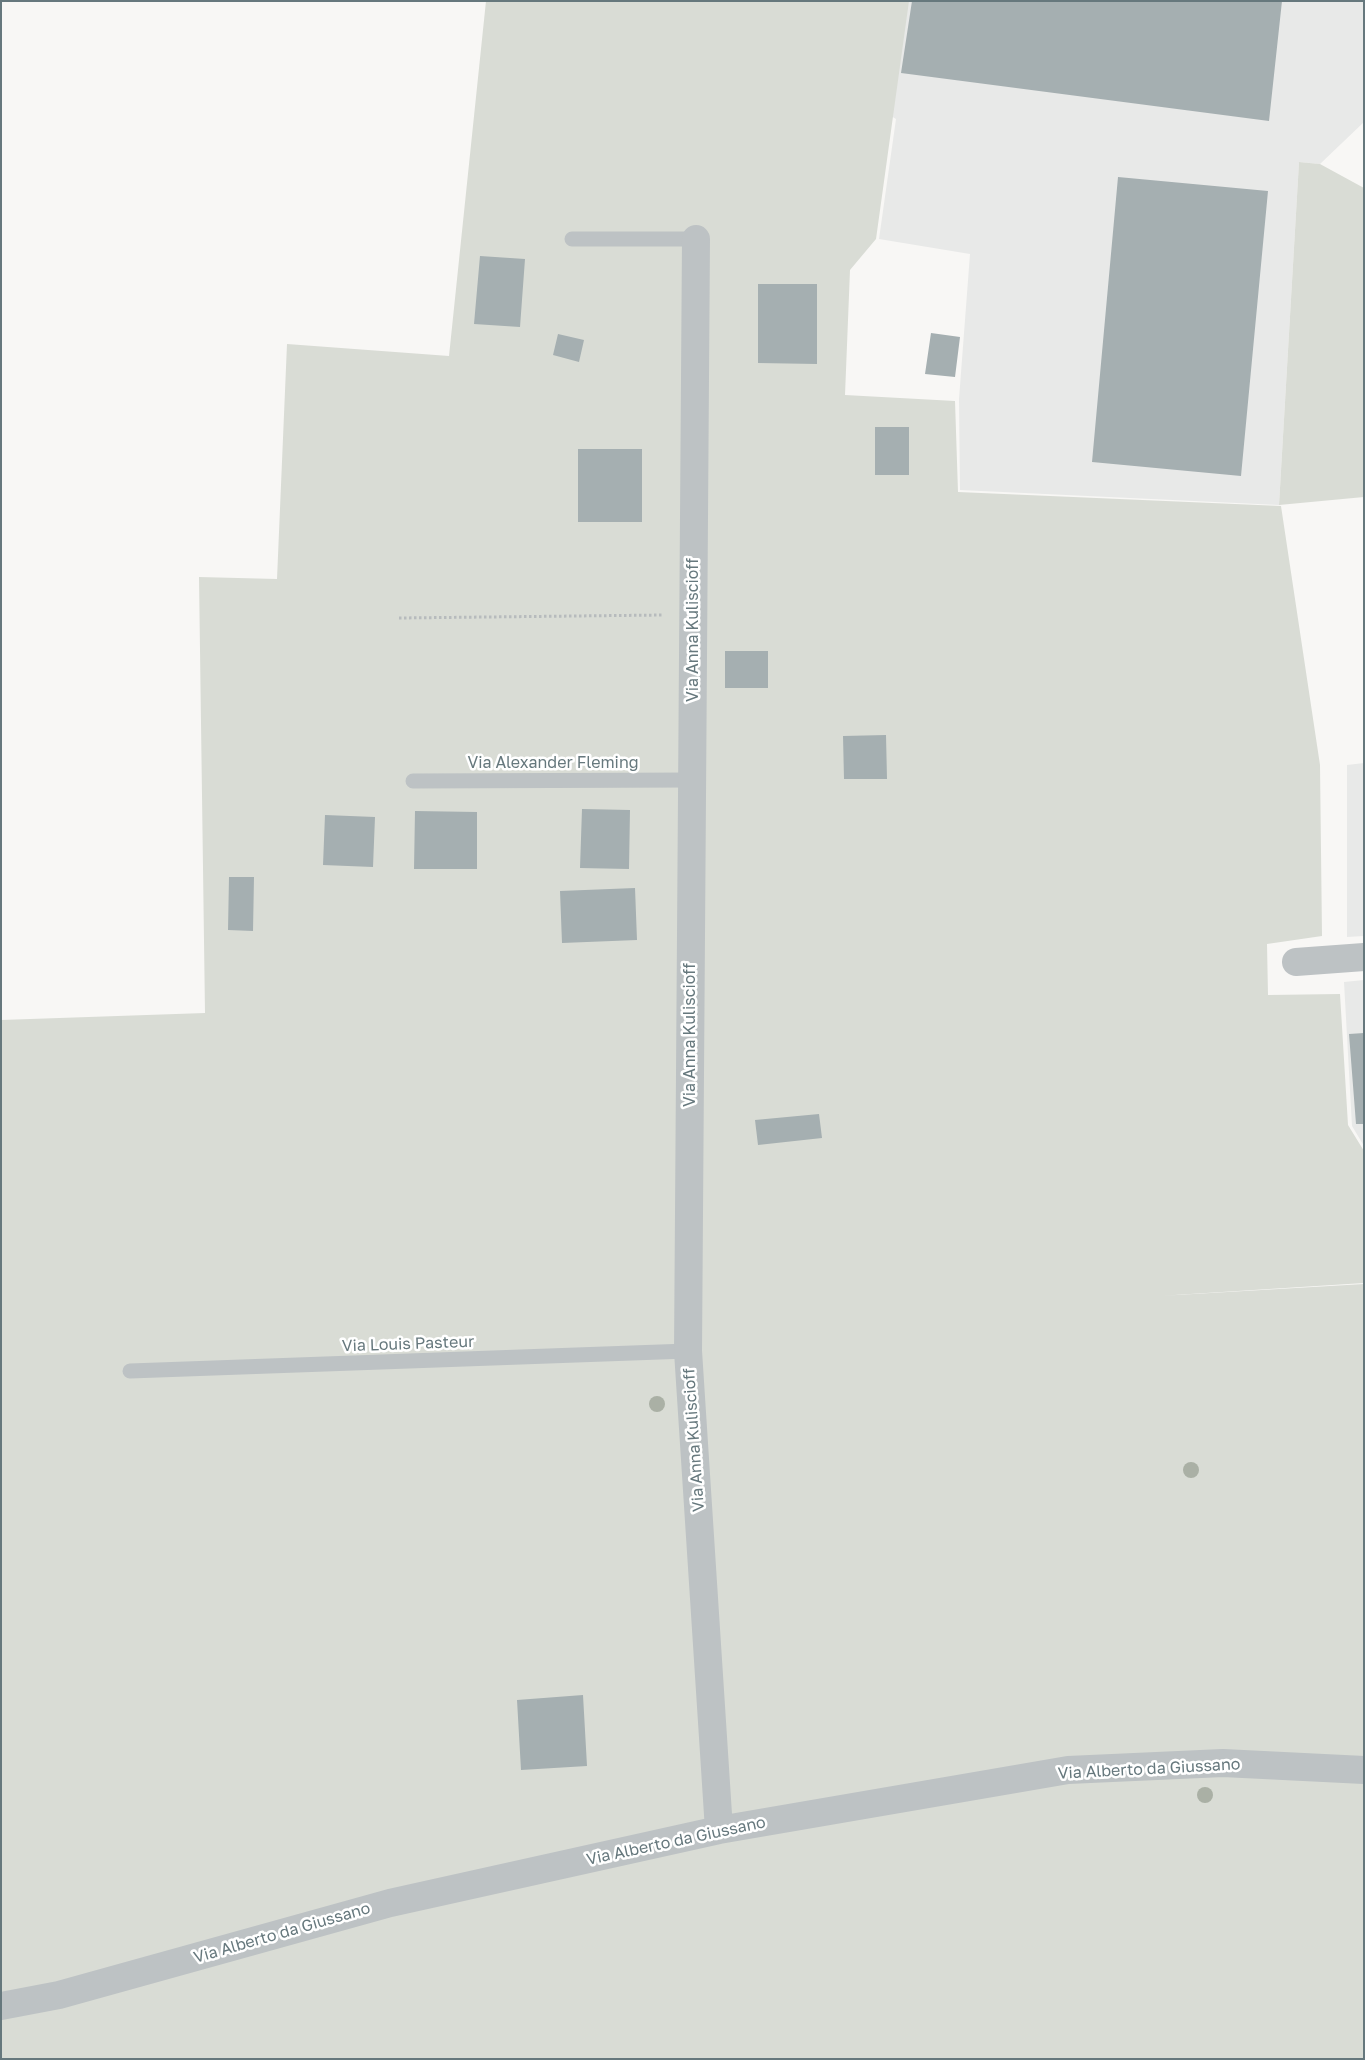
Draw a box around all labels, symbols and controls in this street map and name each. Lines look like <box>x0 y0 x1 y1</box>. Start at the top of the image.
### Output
street label: Via Anna Kuliscioff <box>683 558 703 702</box>
street label: Via Alexander Fleming <box>467 753 639 773</box>
street label: Via Anna Kuliscioff <box>680 963 700 1107</box>
street label: Via Louis Pasteur <box>341 1332 475 1356</box>
street label: Via Anna Kuliscioff <box>679 1367 709 1513</box>
street label: Via Alberto da Giussano <box>1057 1755 1241 1783</box>
street label: Via Alberto da Giussano <box>585 1813 767 1869</box>
street label: Via Alberto da Giussano <box>191 1899 373 1967</box>

